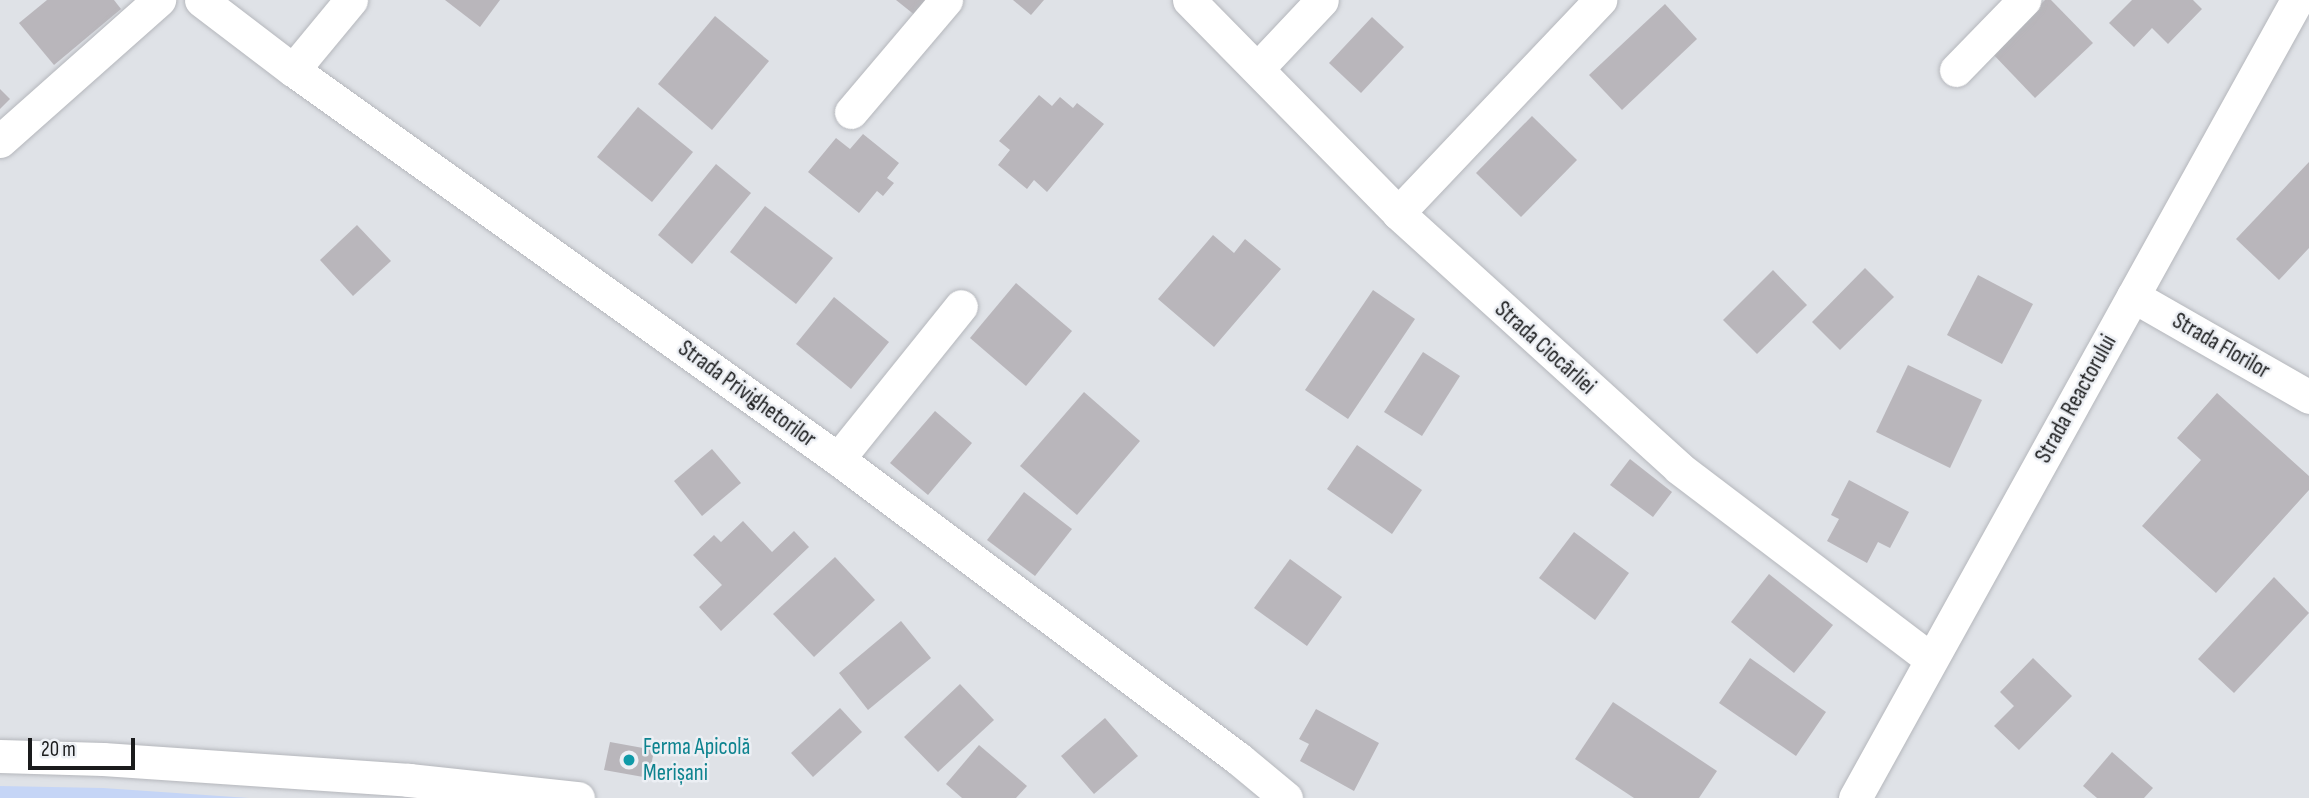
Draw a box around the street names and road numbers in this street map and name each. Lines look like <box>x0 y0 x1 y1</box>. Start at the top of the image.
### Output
street label: Strada Ciocârliei <box>1489 296 1601 400</box>
street label: Strada Florilor <box>2167 307 2275 385</box>
street label: Strada Reactorului <box>2029 330 2123 468</box>
street label: Strada Privighetorilor <box>673 335 821 453</box>

